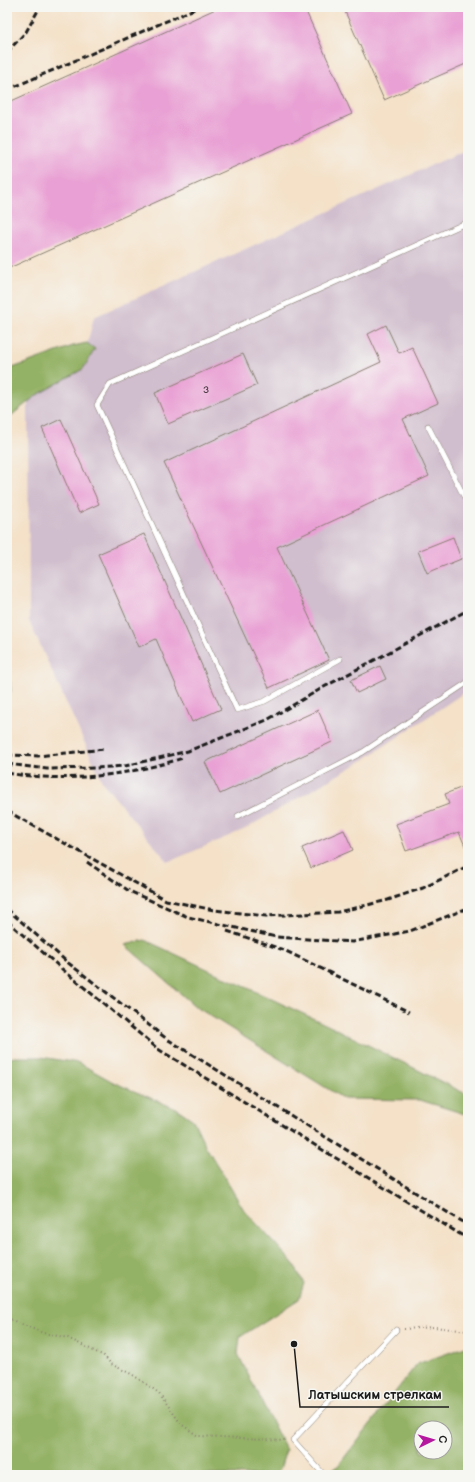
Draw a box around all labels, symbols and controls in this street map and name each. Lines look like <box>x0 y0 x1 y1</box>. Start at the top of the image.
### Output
house number: 3 <box>203 384 209 396</box>
callout: Латышским стрелкам <box>300 1382 449 1407</box>
text: Латышским стрелкам <box>307 1387 442 1403</box>
north arrow <box>413 1420 453 1460</box>
text: С <box>436 1435 449 1444</box>

